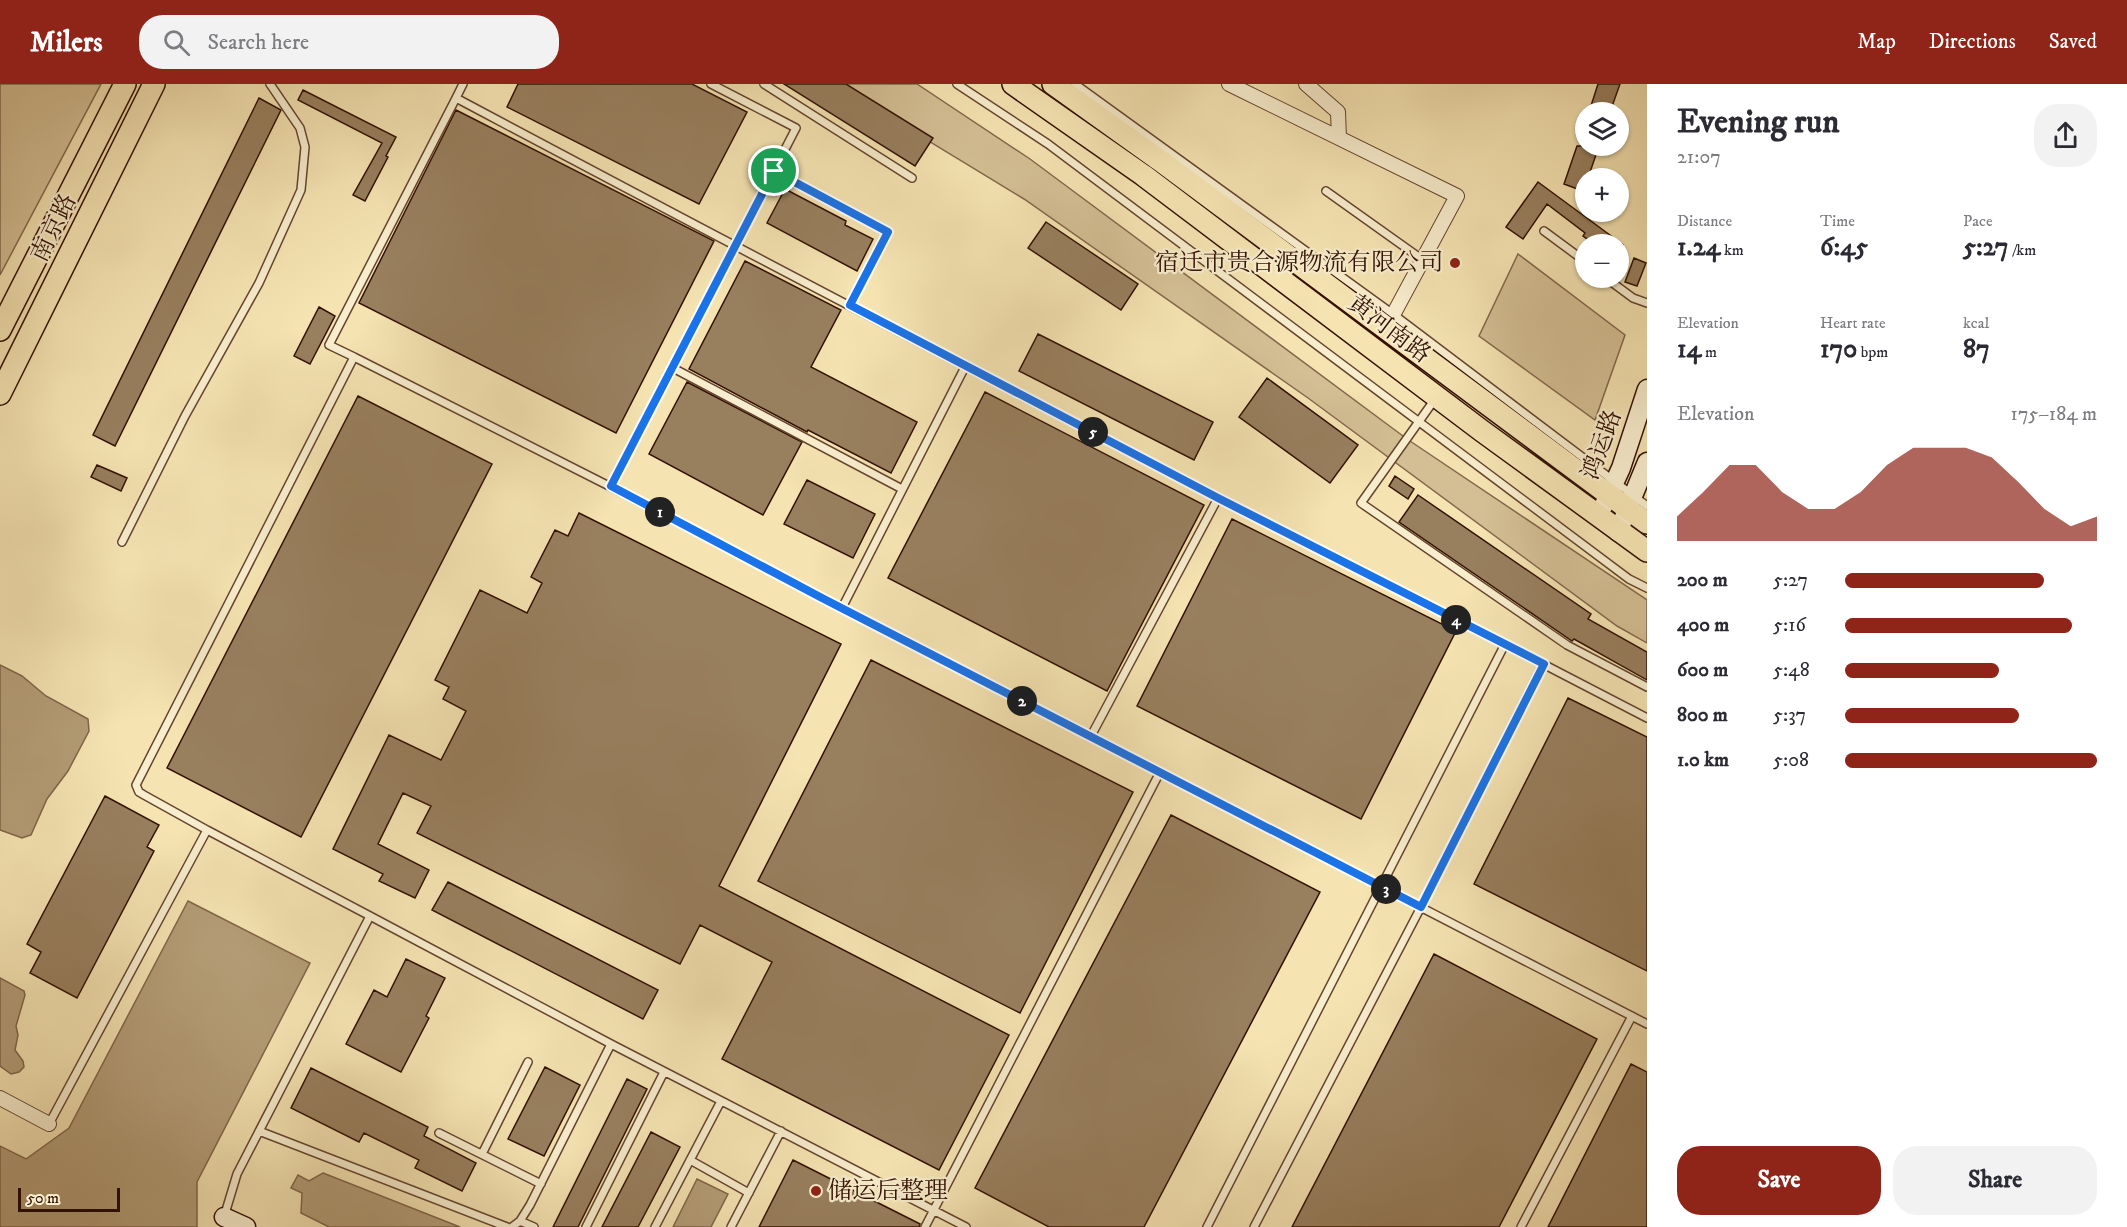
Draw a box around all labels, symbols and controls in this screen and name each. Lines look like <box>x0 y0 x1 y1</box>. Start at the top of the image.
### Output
search box <box>139 15 559 69</box>
text: Milers <box>30 25 103 60</box>
icon: search <box>160 26 193 59</box>
text: Search here <box>208 29 309 56</box>
text: Map <box>1857 29 1896 55</box>
text: Directions <box>1929 29 2016 55</box>
text: Saved <box>2049 29 2097 55</box>
map controls <box>1575 102 1629 288</box>
button: layers <box>1575 102 1629 156</box>
text: Evening run <box>1677 102 1839 143</box>
button: share <box>2034 104 2097 167</box>
pin <box>748 145 799 196</box>
text: 21:07 <box>1677 145 1721 170</box>
icon: arrive <box>757 154 790 187</box>
button: + <box>1575 168 1629 222</box>
street label: 南京路 <box>25 189 83 267</box>
text: Distance <box>1677 211 1732 231</box>
text: Time <box>1820 211 1855 231</box>
text: Pace <box>1963 211 1993 231</box>
text: 1.24 <box>1677 231 1720 264</box>
text: 6:45 <box>1820 231 1868 264</box>
text: 5:27 <box>1963 231 2009 264</box>
button: − <box>1575 234 1629 288</box>
text: km <box>1720 240 1744 260</box>
text: /km <box>2009 240 2036 260</box>
place label: 宿迁市贵合源物流有限公司 <box>1155 248 1443 278</box>
marker: 宿迁市贵合源物流有限公司 <box>1448 256 1462 270</box>
street label: 黄河南路 <box>1342 288 1436 370</box>
text: Elevation <box>1677 313 1739 333</box>
text: Heart rate <box>1820 313 1886 333</box>
text: kcal <box>1963 313 1989 333</box>
text: 14 <box>1677 333 1702 366</box>
text: 170 <box>1820 333 1857 366</box>
text: 87 <box>1963 333 1990 366</box>
text: m <box>1702 342 1717 362</box>
text: bpm <box>1857 342 1888 362</box>
text: Elevation <box>1677 402 1754 427</box>
text: 175–184 m <box>2011 402 2097 427</box>
street label: 鸿运路 <box>1576 406 1628 484</box>
pin: 5 <box>1078 417 1108 447</box>
text: 5 <box>1089 422 1097 442</box>
pin: 1 <box>645 497 675 527</box>
text: 1 <box>657 502 663 522</box>
text: 200 m <box>1677 568 1728 593</box>
text: 5:27 <box>1773 568 1808 593</box>
pin: 4 <box>1441 605 1471 635</box>
text: 4 <box>1451 610 1461 630</box>
text: 400 m <box>1677 613 1729 638</box>
text: 5:16 <box>1773 613 1806 638</box>
text: 600 m <box>1677 658 1728 683</box>
text: 5:48 <box>1773 658 1810 683</box>
pin: 2 <box>1007 686 1037 716</box>
text: 2 <box>1018 691 1026 711</box>
text: 800 m <box>1677 703 1728 728</box>
text: 5:37 <box>1773 703 1806 728</box>
text: 1.0 km <box>1677 748 1729 773</box>
text: 5:08 <box>1773 748 1809 773</box>
pin: 3 <box>1371 874 1401 904</box>
text: 3 <box>1383 879 1389 899</box>
button: Save <box>1677 1146 1881 1215</box>
button: Share <box>1893 1146 2097 1215</box>
place label: 储运后整理 <box>828 1176 948 1206</box>
marker: 储运后整理 <box>809 1184 823 1198</box>
scale bar <box>18 1185 120 1212</box>
text: 50 m <box>27 1188 59 1208</box>

